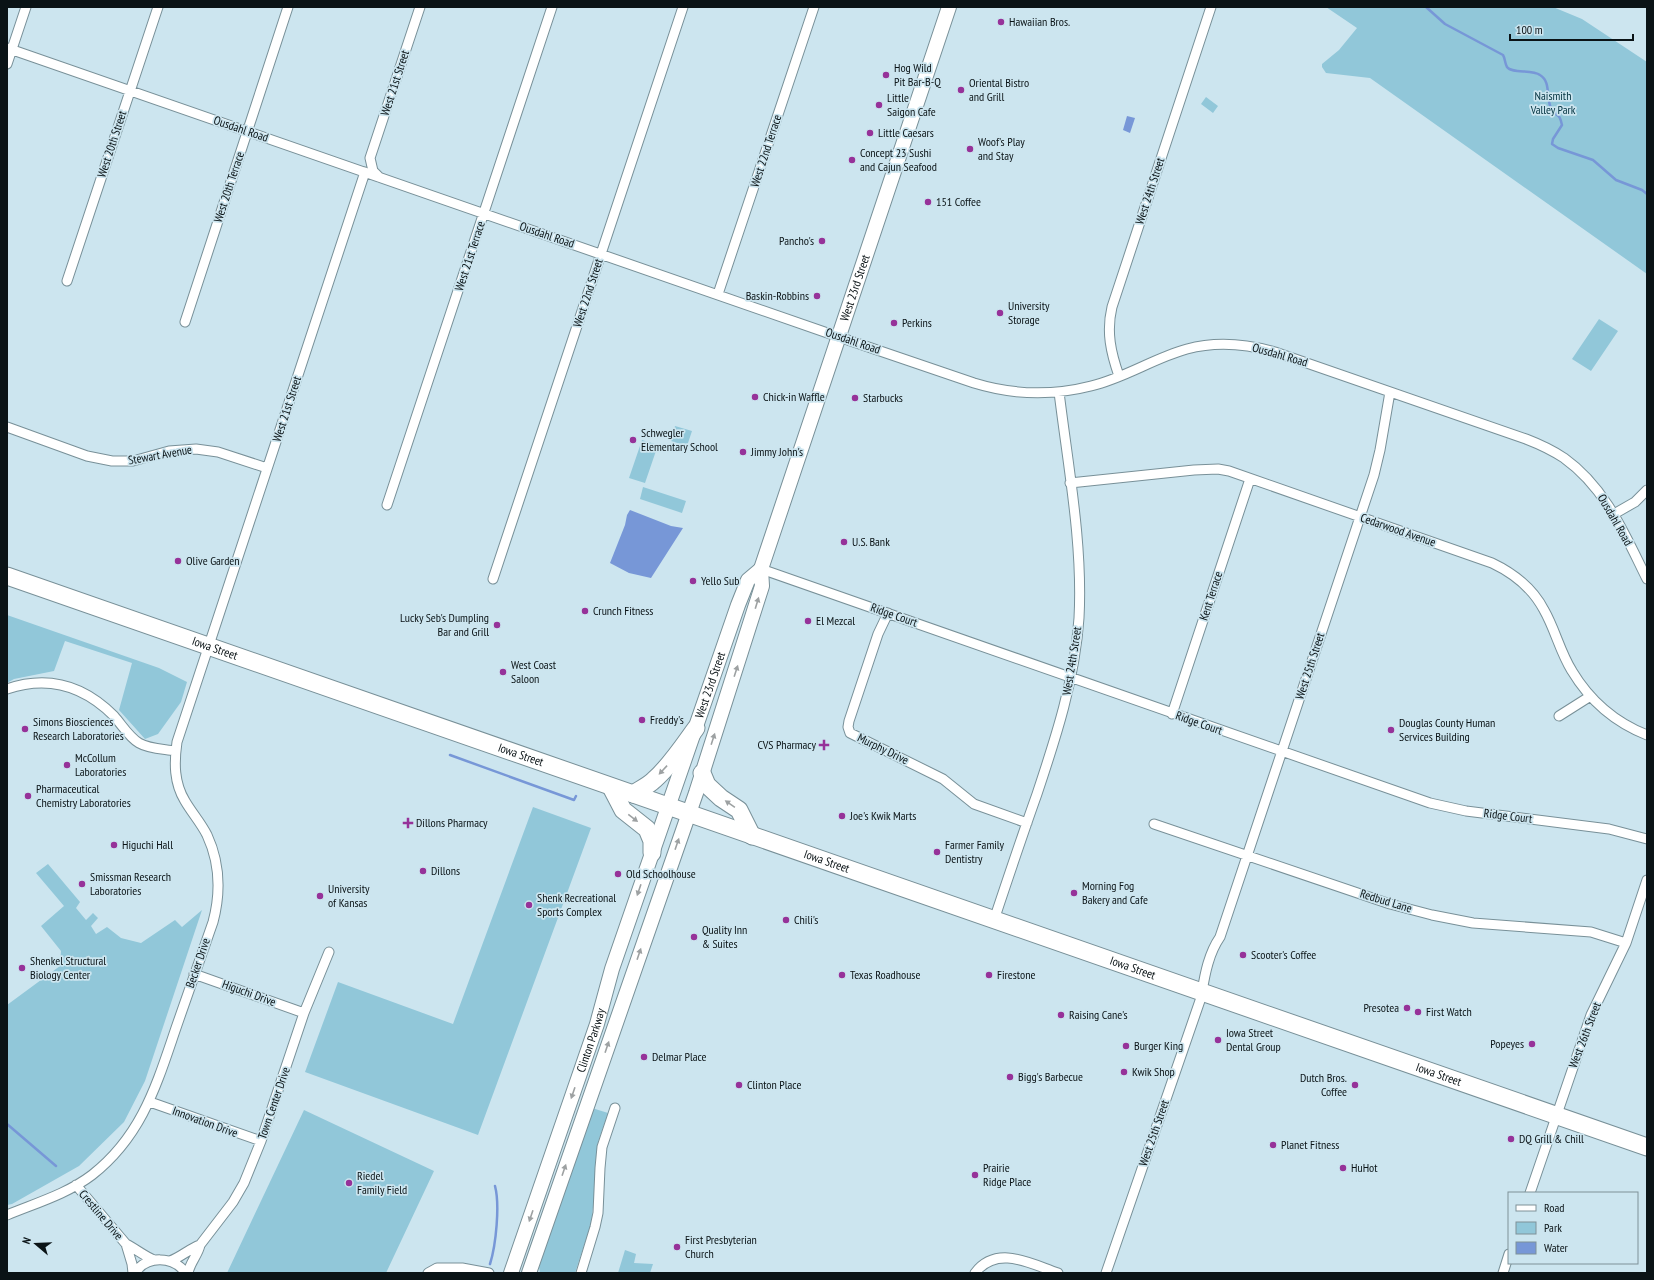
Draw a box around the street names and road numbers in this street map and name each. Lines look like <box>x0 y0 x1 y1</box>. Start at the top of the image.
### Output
street label: West 21st Street <box>377 48 412 118</box>
street label: West 20th Street <box>94 108 130 179</box>
street label: Ousdahl Road <box>212 112 271 145</box>
street label: West 22nd Terrace <box>747 113 784 189</box>
street label: West 20th Terrace <box>210 149 247 224</box>
street label: West 24th Street <box>1132 155 1168 226</box>
street label: Ousdahl Road <box>518 218 577 251</box>
street label: West 21st Terrace <box>451 219 488 293</box>
street label: West 23rd Street <box>836 252 873 323</box>
street label: West 22nd Street <box>569 256 606 329</box>
street label: Ousdahl Road <box>824 324 883 357</box>
street label: Ousdahl Road <box>1251 339 1310 370</box>
street label: West 21st Street <box>269 374 304 444</box>
street label: Stewart Avenue <box>127 442 193 467</box>
street label: Ousdahl Road <box>1595 491 1636 548</box>
street label: Cedarwood Avenue <box>1359 510 1438 549</box>
street label: Kent Terrace <box>1196 569 1226 622</box>
street label: Ridge Court <box>869 600 920 630</box>
street label: West 24th Street <box>1059 625 1084 696</box>
street label: West 25th Street <box>1292 630 1328 701</box>
street label: Iowa Street <box>190 633 240 663</box>
street label: West 23rd Street <box>691 649 728 720</box>
street label: Ridge Court <box>1174 708 1225 738</box>
street label: Murphy Drive <box>855 730 911 767</box>
street label: Iowa Street <box>496 740 546 769</box>
street label: Ridge Court <box>1483 805 1534 826</box>
street label: Iowa Street <box>802 846 852 876</box>
street label: Redbud Lane <box>1358 886 1414 916</box>
street label: Becker Drive <box>182 936 213 990</box>
street label: Iowa Street <box>1108 953 1158 983</box>
street label: Higuchi Drive <box>220 976 278 1009</box>
street label: West 26th Street <box>1565 999 1604 1070</box>
street label: Clinton Parkway <box>573 1006 608 1074</box>
street label: Iowa Street <box>1414 1059 1464 1089</box>
street label: Town Center Drive <box>254 1065 293 1141</box>
street label: West 25th Street <box>1135 1097 1172 1168</box>
street label: Innovation Drive <box>170 1103 240 1140</box>
street label: Crestline Drive <box>76 1187 127 1243</box>

